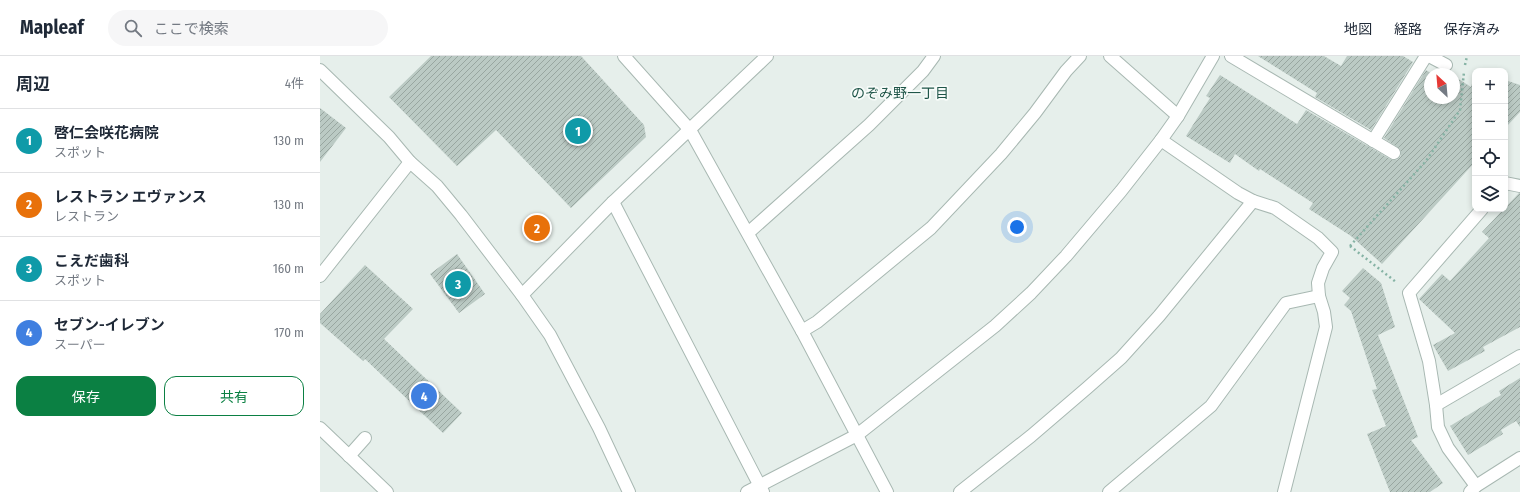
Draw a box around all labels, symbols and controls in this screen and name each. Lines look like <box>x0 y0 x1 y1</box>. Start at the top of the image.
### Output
search box <box>108 10 388 46</box>
text: Mapleaf <box>20 16 84 39</box>
icon: search <box>122 17 144 39</box>
text: ここで検索 <box>154 20 229 38</box>
text: 地図 <box>1344 21 1372 38</box>
text: 経路 <box>1394 21 1422 38</box>
text: 保存済み <box>1444 21 1500 38</box>
north arrow <box>1424 68 1460 104</box>
map controls <box>1472 68 1508 212</box>
button: + <box>1472 68 1508 104</box>
text: 周辺 <box>16 74 50 95</box>
text: 4件 <box>285 76 304 91</box>
district label: のぞみ野一丁目 <box>851 85 949 102</box>
button: − <box>1472 104 1508 140</box>
pin: 1 <box>565 116 591 146</box>
text: 啓仁会咲花病院 <box>54 124 159 142</box>
text: 1 <box>26 133 32 148</box>
text: 130 m <box>273 133 304 148</box>
button: locate <box>1472 140 1508 176</box>
text: スポット <box>54 145 106 160</box>
button: layers <box>1472 176 1508 212</box>
text: レストラン エヴァンス <box>54 188 207 206</box>
text: 2 <box>26 197 32 212</box>
text: 130 m <box>273 197 304 212</box>
text: レストラン <box>54 209 119 224</box>
pin: 2 <box>524 213 550 243</box>
your location <box>1007 217 1027 237</box>
text: こえだ歯科 <box>54 252 129 270</box>
text: 3 <box>26 261 32 276</box>
text: 160 m <box>273 261 304 276</box>
pin: 3 <box>445 269 471 299</box>
text: スポット <box>54 273 106 288</box>
text: セブン-イレブン <box>54 316 165 334</box>
text: 4 <box>26 325 32 340</box>
text: 170 m <box>274 325 304 340</box>
text: スーパー <box>54 337 106 352</box>
button: 保存 <box>16 376 156 416</box>
button: 共有 <box>164 376 304 416</box>
pin: 4 <box>411 381 437 411</box>

